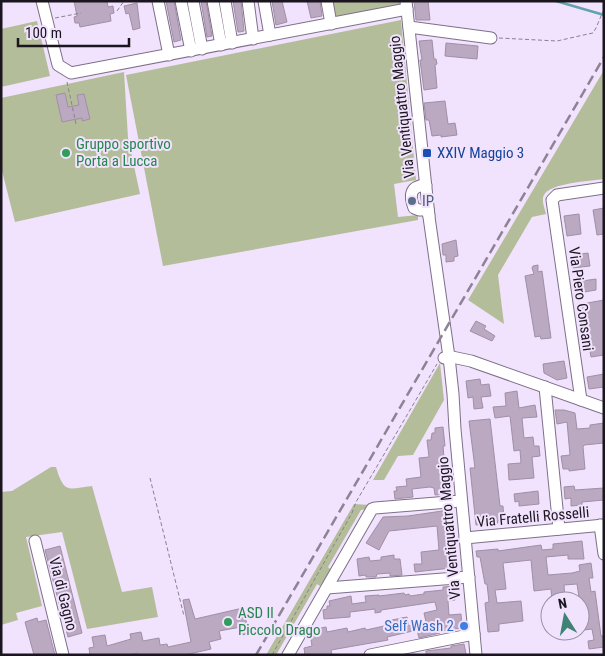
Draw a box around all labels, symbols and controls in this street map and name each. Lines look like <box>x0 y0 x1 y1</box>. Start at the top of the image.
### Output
scale bar <box>18 15 129 47</box>
text: 100 m <box>25 24 62 42</box>
street label: Via Ventiquattro Maggio <box>386 35 418 179</box>
place label: Gruppo sportivo Porta a Lucca <box>76 135 171 170</box>
place label: XXIV Maggio 3 <box>437 144 524 162</box>
marker: Gruppo sportivo Porta a Lucca <box>60 147 72 159</box>
marker: XXIV Maggio 3 <box>421 147 433 159</box>
place label: IP <box>422 192 434 210</box>
marker: IP <box>406 195 418 207</box>
street label: Via Piero Consani <box>565 246 597 352</box>
street label: Via Ventiquattro Maggio <box>434 456 464 600</box>
street label: Via Fratelli Rosselli <box>476 503 590 531</box>
street label: Via di Gagno <box>45 555 81 633</box>
north arrow <box>540 591 590 641</box>
text: N <box>557 595 568 612</box>
place label: ASD Il Piccolo Drago <box>238 604 321 639</box>
marker: ASD Il Piccolo Drago <box>222 616 234 628</box>
place label: Self Wash 2 <box>384 617 454 635</box>
marker: Self Wash 2 <box>458 620 470 632</box>

